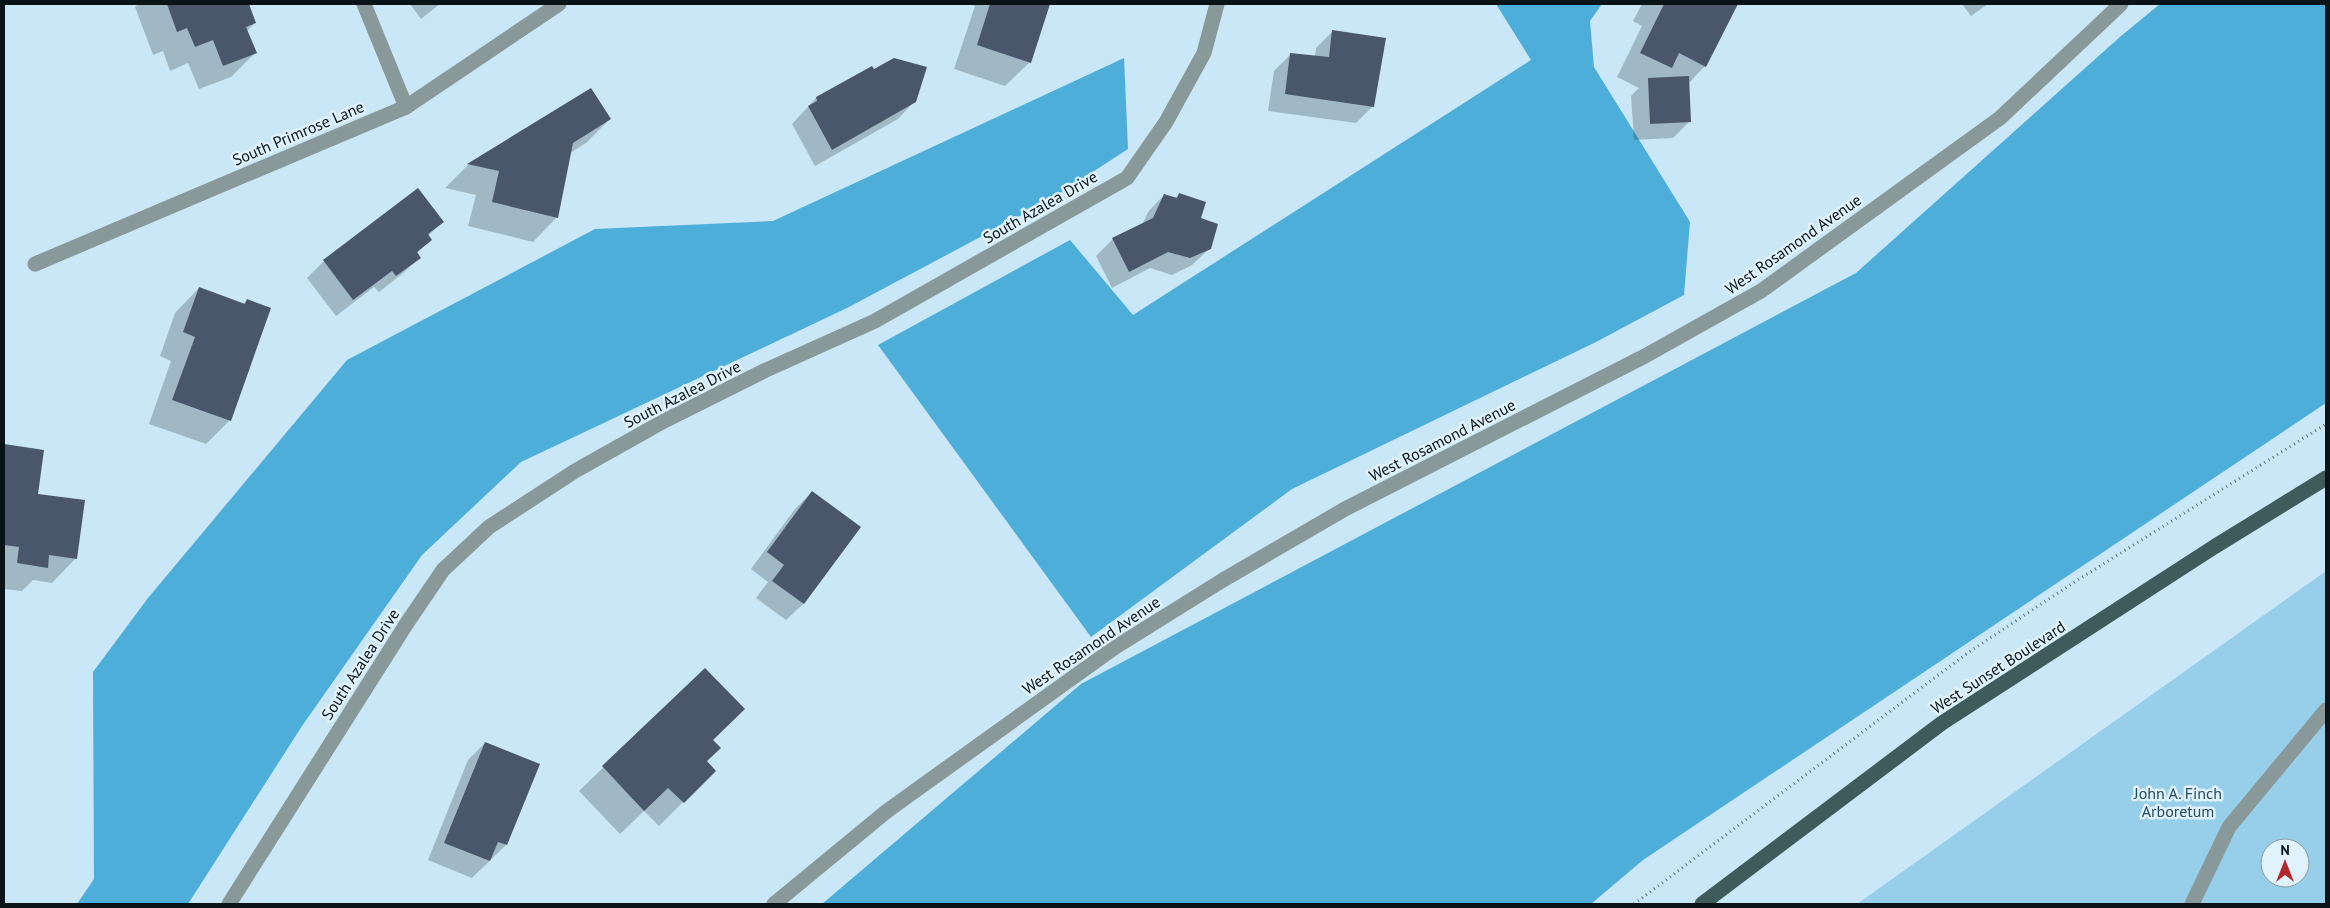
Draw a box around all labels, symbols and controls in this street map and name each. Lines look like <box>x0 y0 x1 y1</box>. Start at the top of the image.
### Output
street label: South Primrose Lane <box>229 96 367 170</box>
street label: South Azalea Drive <box>979 166 1101 248</box>
street label: West Rosamond Avenue <box>1721 189 1865 299</box>
street label: South Azalea Drive <box>620 356 744 432</box>
street label: West Rosamond Avenue <box>1365 394 1519 486</box>
street label: West Rosamond Avenue <box>1018 591 1164 699</box>
street label: South Azalea Drive <box>317 605 403 723</box>
street label: West Sunset Boulevard <box>1927 616 2069 718</box>
park label: John A. Finch Arboretum <box>2133 783 2222 821</box>
north arrow <box>2260 838 2310 888</box>
text: N <box>2280 841 2290 859</box>

